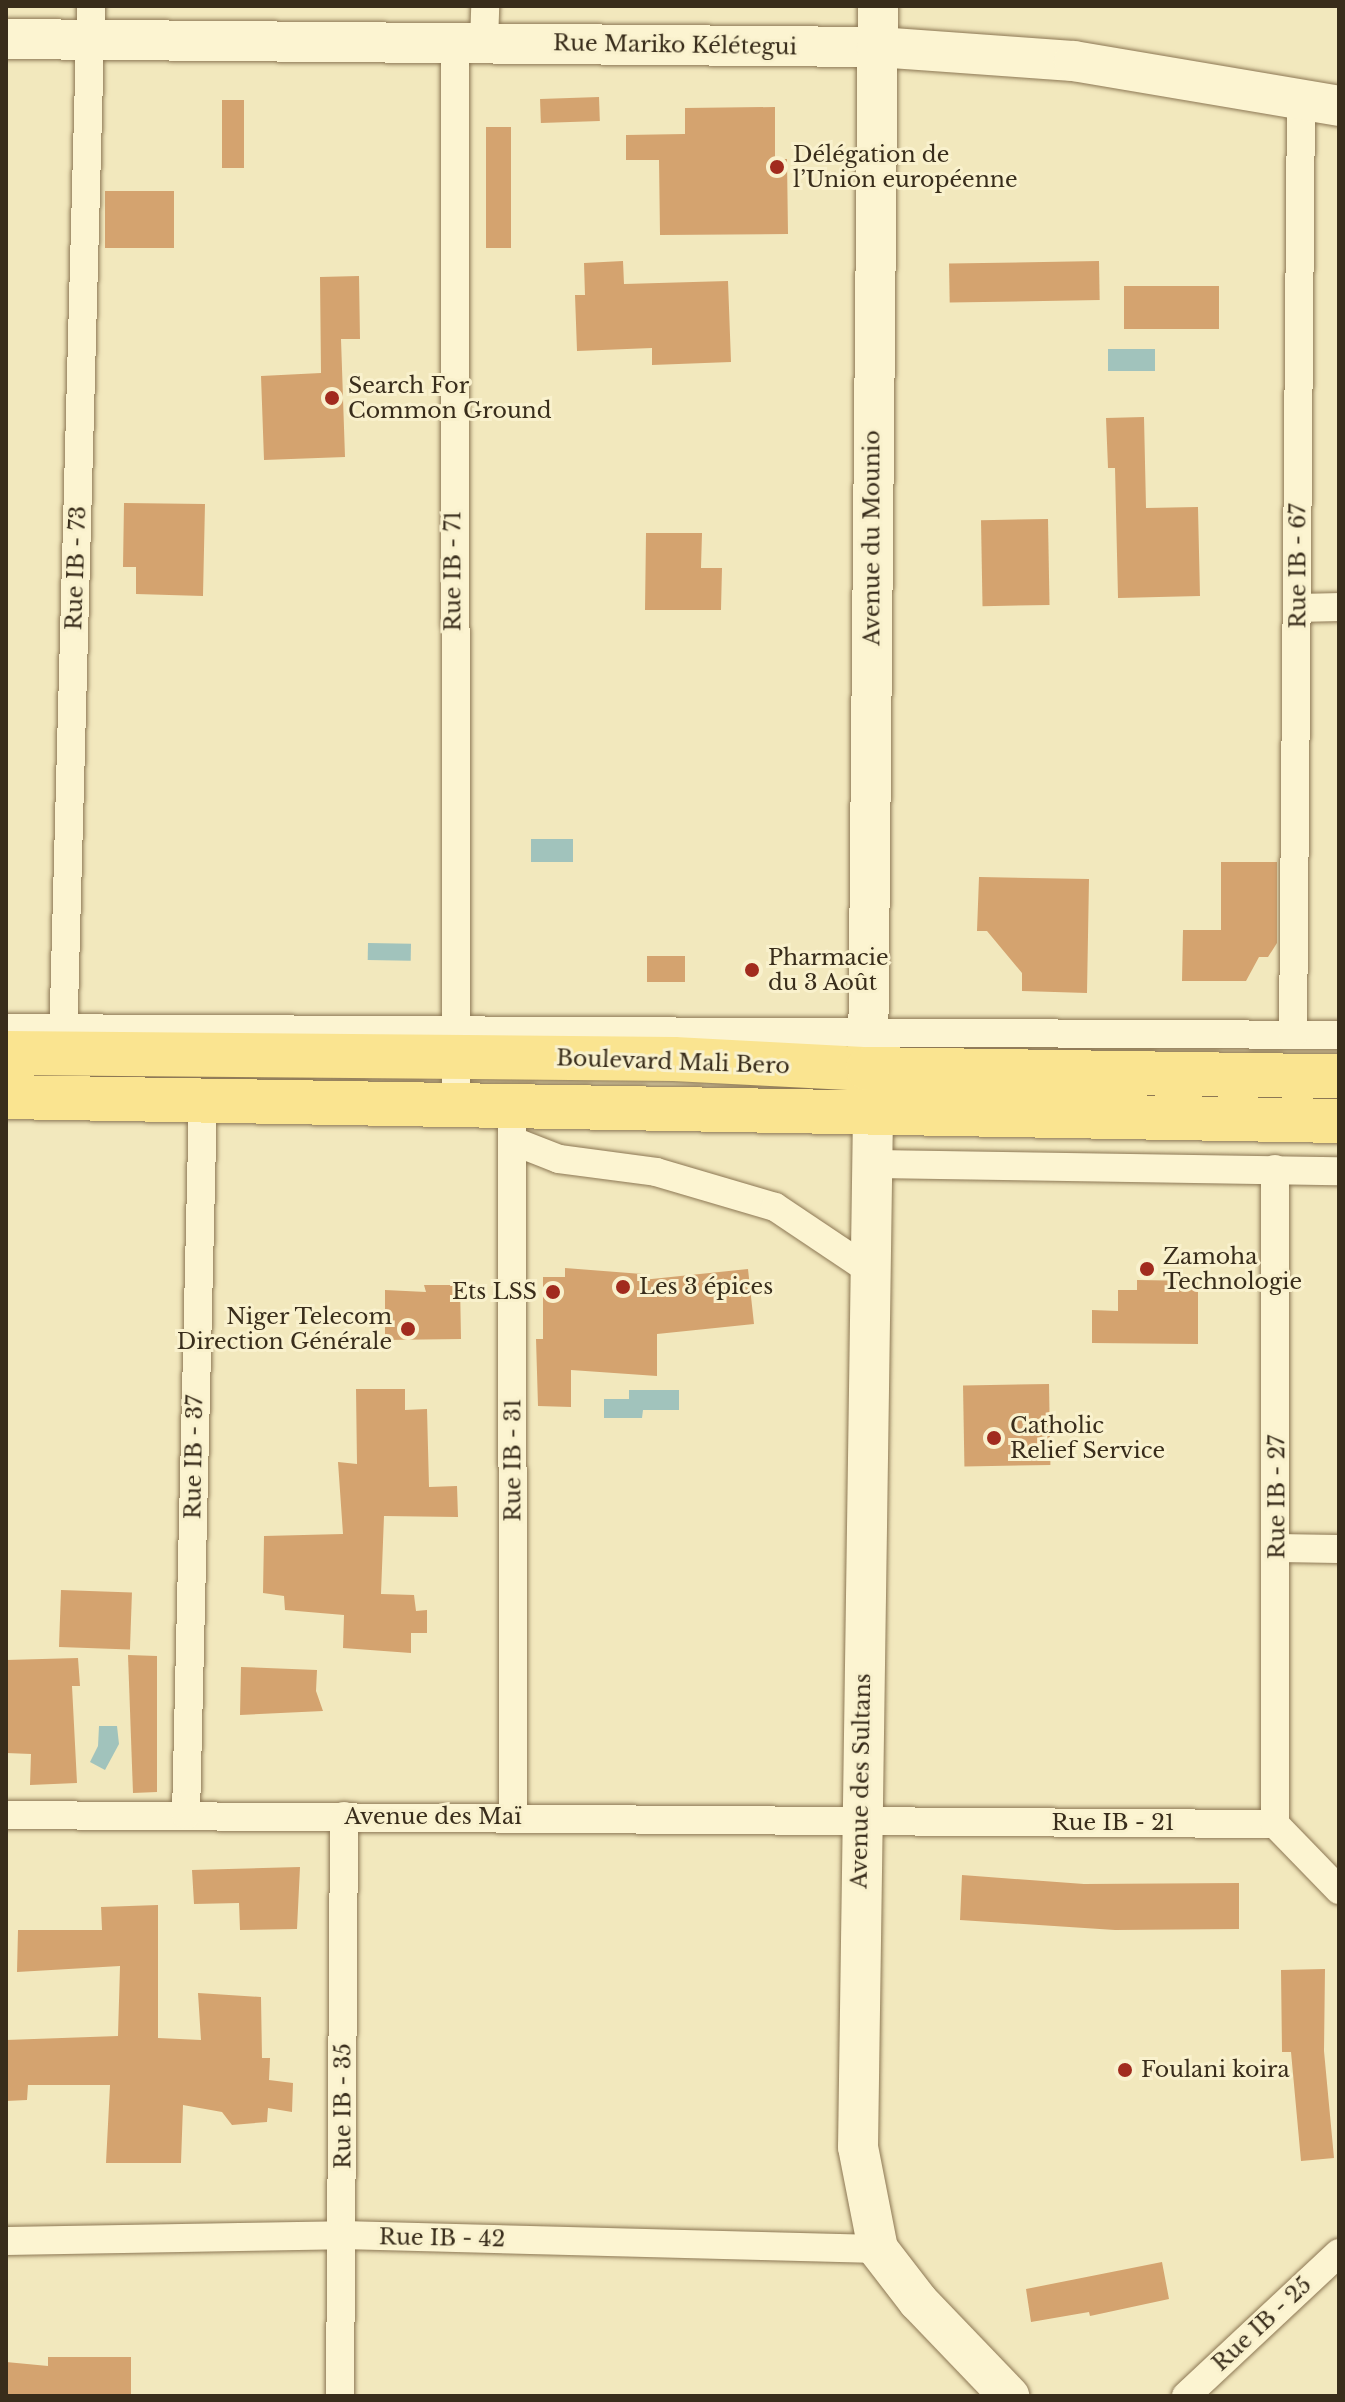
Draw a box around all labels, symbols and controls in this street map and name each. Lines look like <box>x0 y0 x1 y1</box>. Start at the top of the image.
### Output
street label: Rue Mariko Kélétegui <box>553 30 797 60</box>
place label: Délégation de l’Union européenne <box>793 141 1018 192</box>
marker: Délégation de l’Union européenne <box>768 158 786 176</box>
place label: Search For Common Ground <box>348 372 552 424</box>
marker: Search For Common Ground <box>323 389 341 407</box>
street label: Avenue du Mounio <box>859 430 885 646</box>
street label: Rue IB - 67 <box>1285 503 1311 629</box>
street label: Rue IB - 73 <box>61 505 91 631</box>
street label: Rue IB - 71 <box>440 511 466 631</box>
place label: Pharmacie du 3 Août <box>768 944 889 996</box>
marker: Pharmacie du 3 Août <box>743 961 761 979</box>
street label: Boulevard Mali Bero <box>556 1045 790 1079</box>
place label: Zamoha Technologie <box>1163 1243 1302 1294</box>
marker: Zamoha Technologie <box>1138 1260 1156 1278</box>
place label: Les 3 épices <box>639 1274 773 1300</box>
marker: Les 3 épices <box>614 1278 632 1296</box>
place label: Ets LSS <box>452 1279 537 1305</box>
marker: Ets LSS <box>544 1283 562 1301</box>
place label: Niger Telecom Direction Générale <box>177 1303 392 1354</box>
marker: Niger Telecom Direction Générale <box>399 1320 417 1338</box>
street label: Rue IB - 37 <box>180 1395 208 1519</box>
street label: Rue IB - 31 <box>500 1398 526 1522</box>
place label: Catholic Relief Service <box>1010 1412 1165 1464</box>
marker: Catholic Relief Service <box>985 1429 1003 1447</box>
street label: Rue IB - 27 <box>1264 1435 1290 1559</box>
street label: Avenue des Sultans <box>846 1673 876 1889</box>
street label: Avenue des Maï <box>344 1804 522 1830</box>
street label: Rue IB - 21 <box>1051 1810 1175 1836</box>
street label: Rue IB - 35 <box>330 2043 356 2169</box>
place label: Foulani koira <box>1141 2057 1290 2083</box>
marker: Foulani koira <box>1116 2061 1134 2079</box>
street label: Rue IB - 42 <box>379 2224 505 2252</box>
street label: Rue IB - 25 <box>1207 2271 1317 2377</box>

